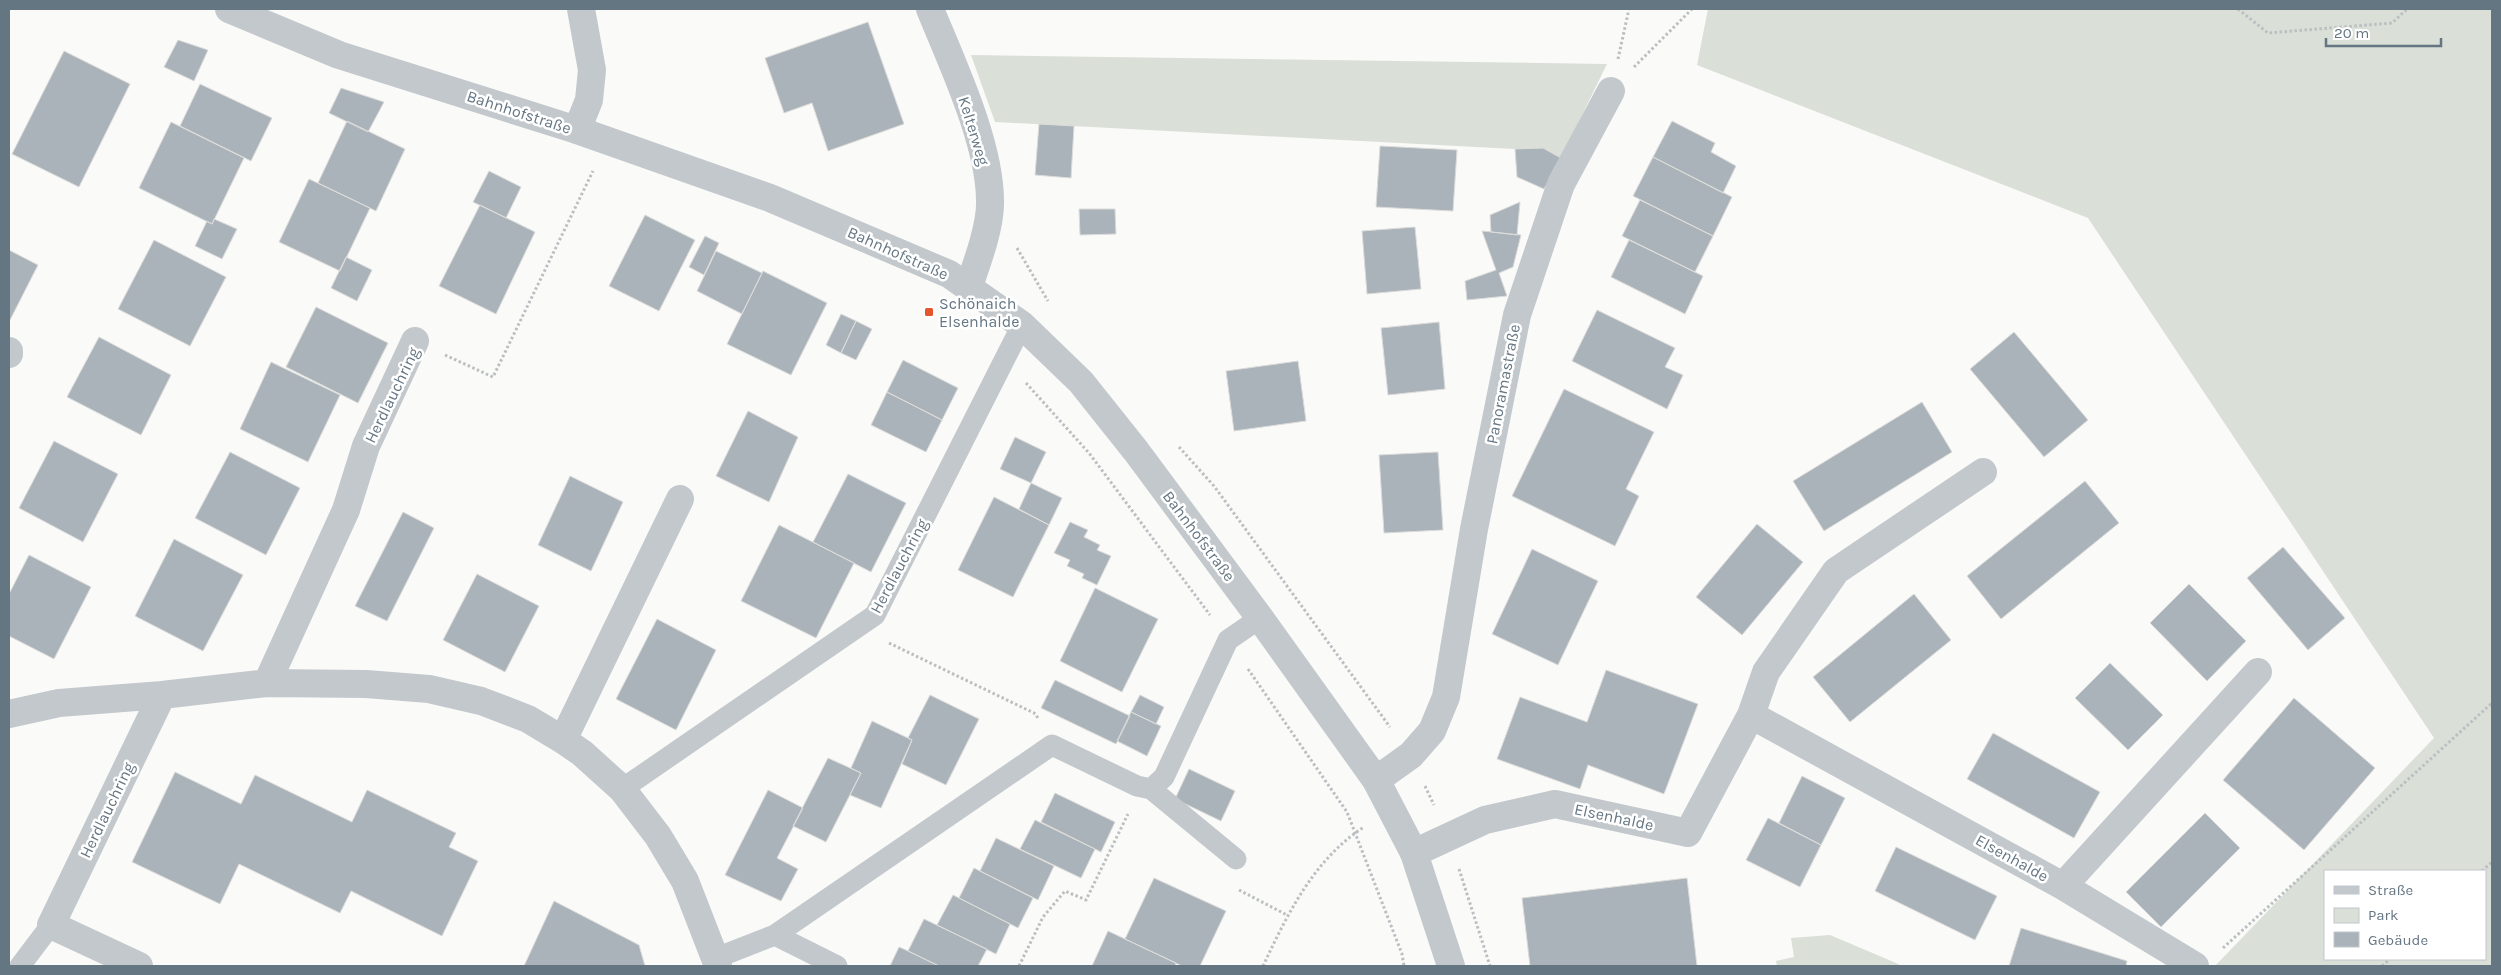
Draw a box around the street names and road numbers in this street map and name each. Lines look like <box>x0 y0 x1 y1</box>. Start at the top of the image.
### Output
street label: Bahnhofstraße <box>464 86 574 138</box>
street label: Kelterweg <box>954 94 994 168</box>
street label: Bahnhofstraße <box>845 222 951 284</box>
street label: Panoramastraße <box>1482 323 1524 445</box>
street label: Herdlauchring <box>361 344 423 446</box>
street label: Bahnhofstraße <box>1159 487 1239 585</box>
street label: Herdlauchring <box>866 515 932 617</box>
street label: Herdlauchring <box>76 759 138 861</box>
street label: Elsenhalde <box>1573 799 1655 835</box>
street label: Elsenhalde <box>1972 830 2052 886</box>

